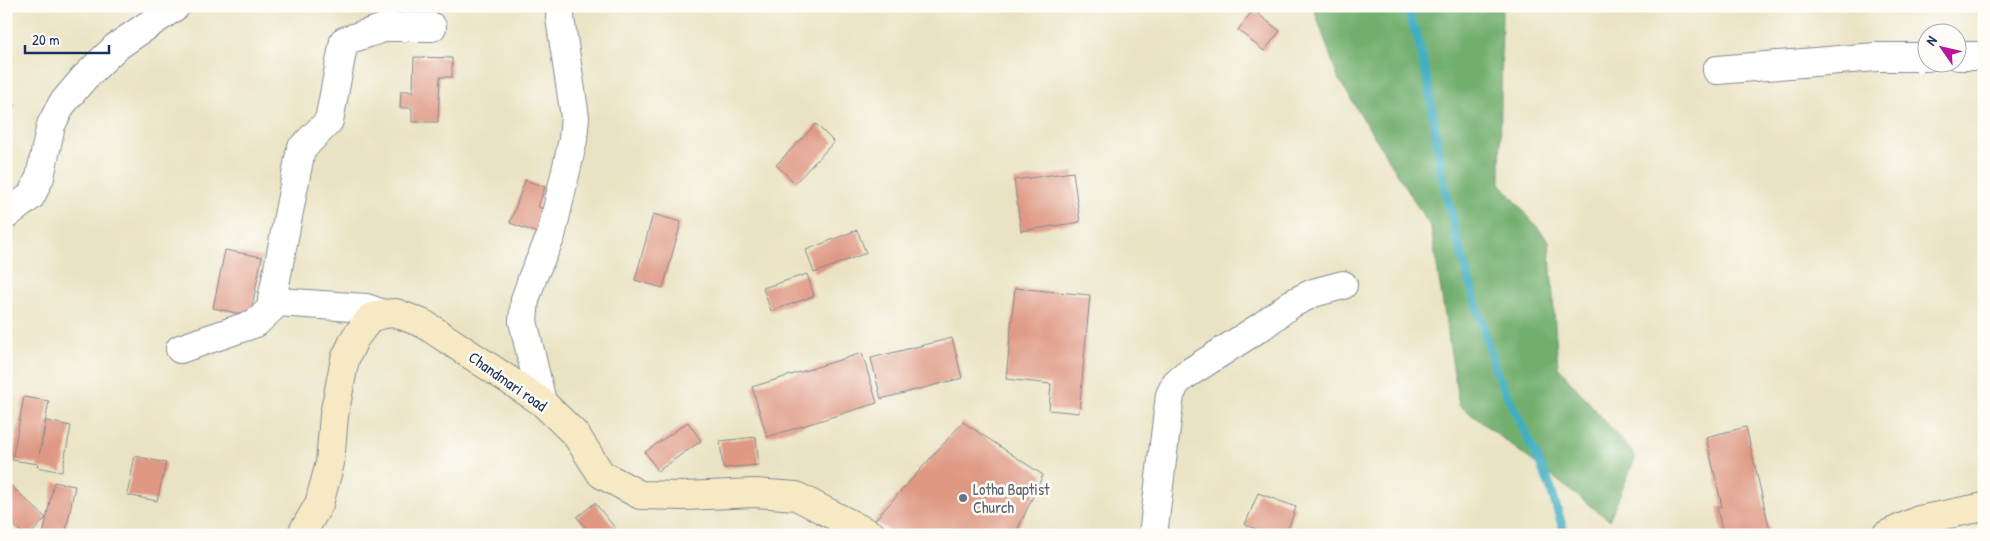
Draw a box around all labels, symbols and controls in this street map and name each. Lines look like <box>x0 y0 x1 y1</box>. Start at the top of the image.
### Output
scale bar <box>25 22 109 54</box>
north arrow <box>1918 22 1968 72</box>
text: 20 m <box>32 29 59 50</box>
text: N <box>1921 32 1941 49</box>
street label: Chandmari road <box>464 346 552 416</box>
place label: Lotha Baptist Church <box>973 478 1050 518</box>
marker: Lotha Baptist Church <box>957 492 969 504</box>

